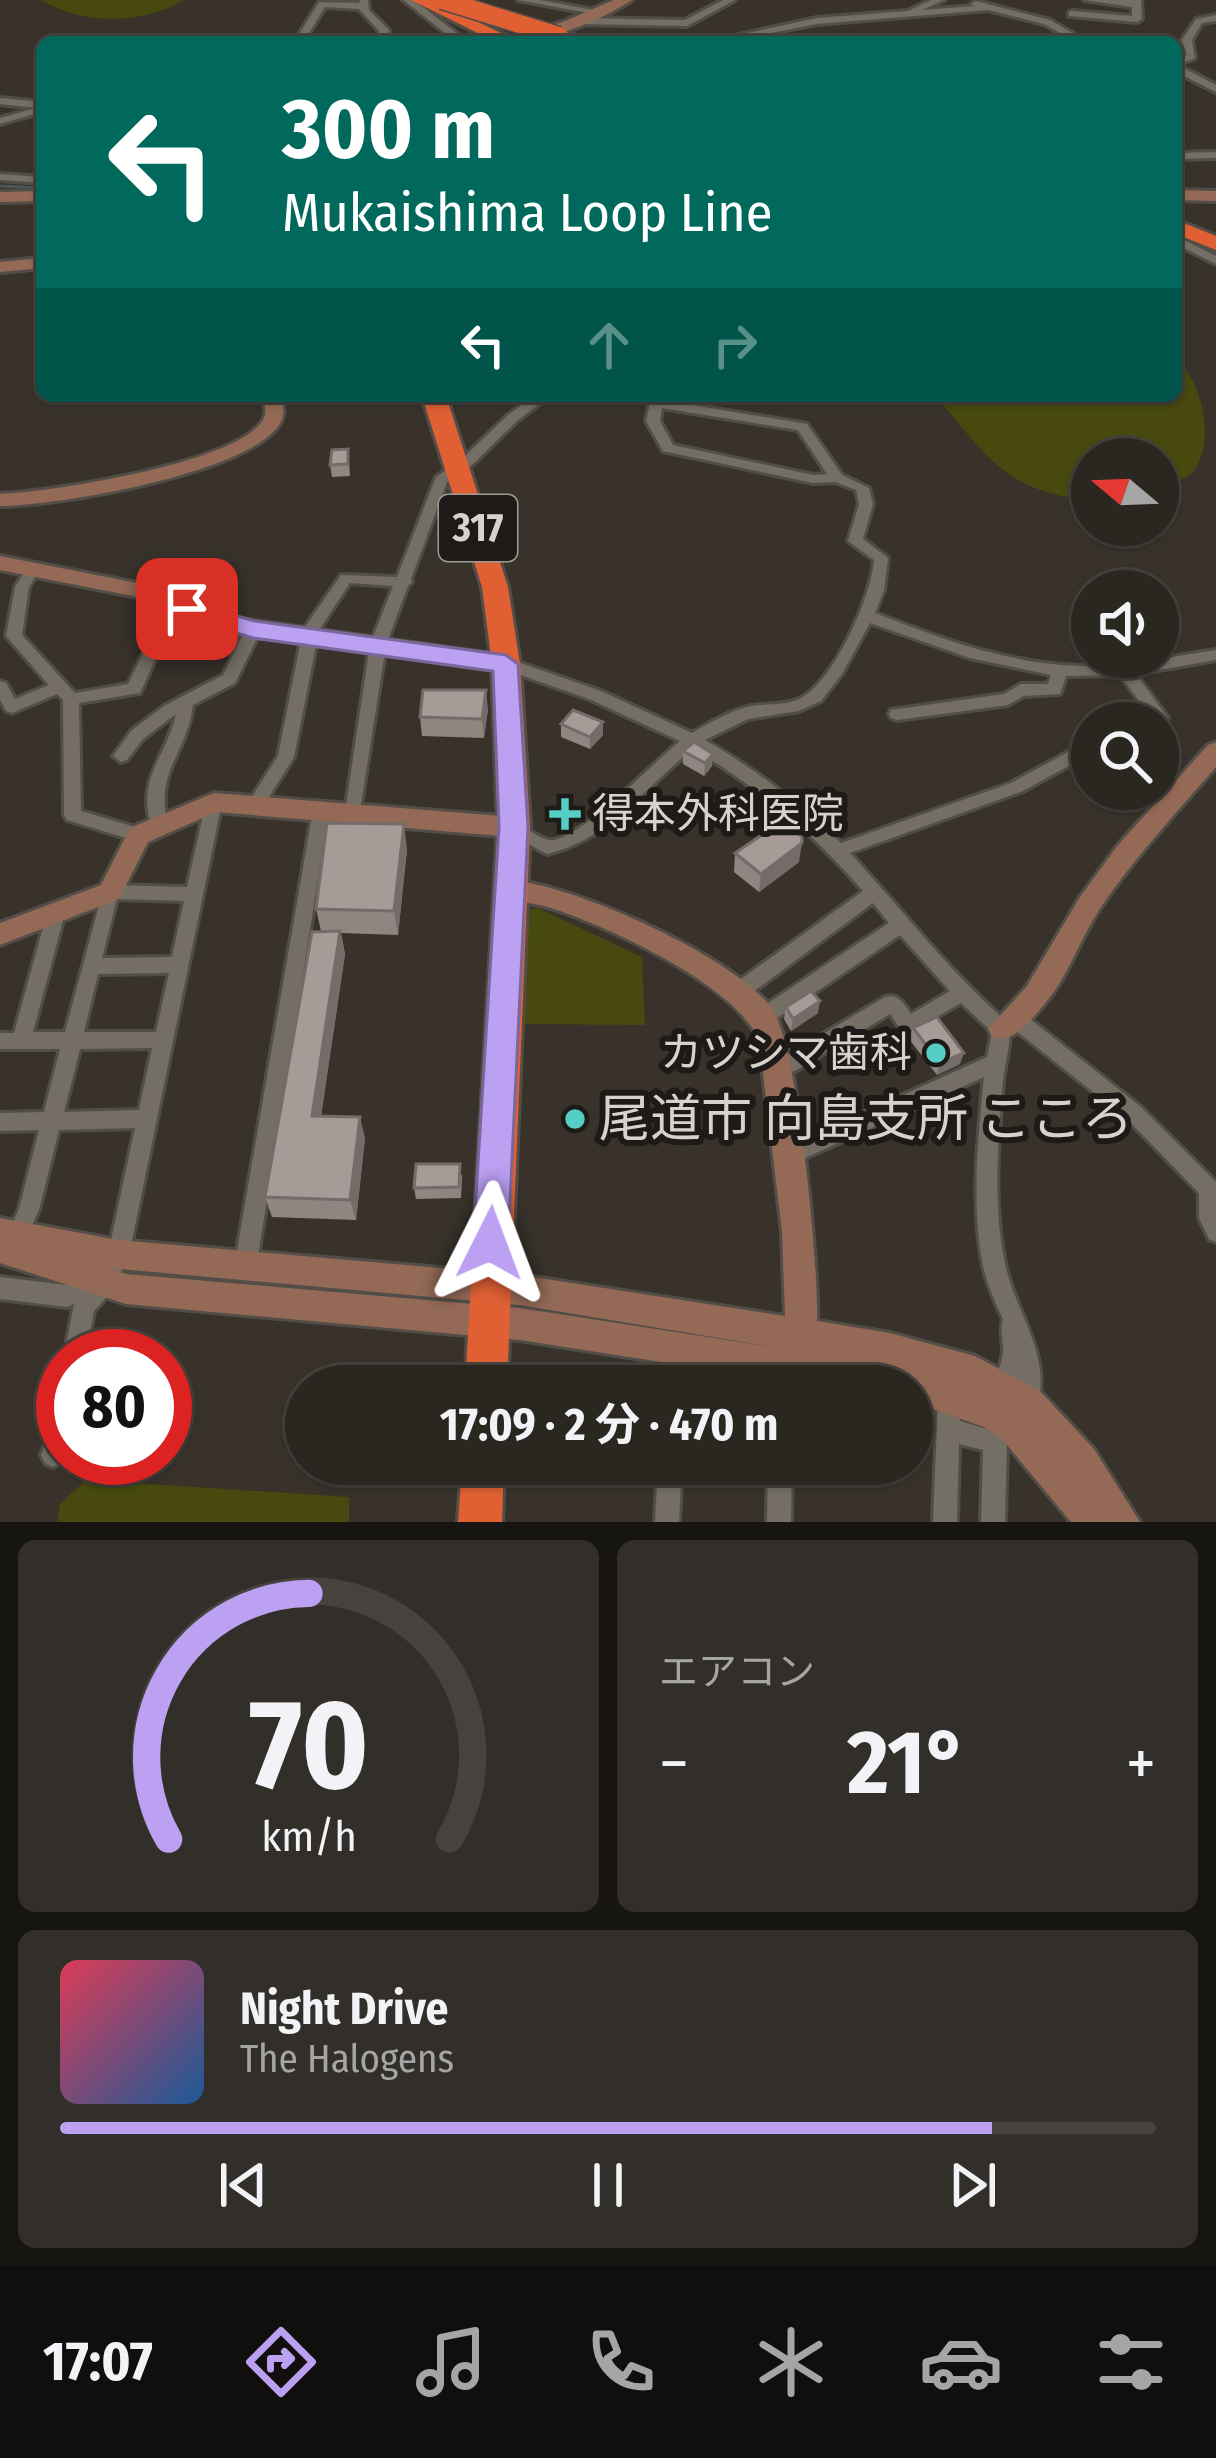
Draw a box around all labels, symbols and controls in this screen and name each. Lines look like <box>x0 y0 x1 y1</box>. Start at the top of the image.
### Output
text: 300 m <box>282 79 495 180</box>
icon: left <box>84 84 240 240</box>
text: Mukaishima Loop Line <box>282 181 772 245</box>
icon: left <box>450 312 516 378</box>
icon: ahead <box>576 312 642 378</box>
icon: right <box>702 312 768 378</box>
north arrow <box>1071 438 1179 546</box>
map controls <box>1071 438 1179 810</box>
road number: 317 <box>439 495 517 561</box>
pin <box>136 558 238 660</box>
button: sound <box>1071 570 1179 678</box>
icon: arrive <box>154 576 220 642</box>
button: search <box>1071 702 1179 810</box>
place label: 得本外科医院 <box>592 789 844 839</box>
marker: 得本外科医院 <box>549 798 581 830</box>
place label: カツシマ歯科 <box>660 1028 912 1078</box>
marker: カツシマ歯科 <box>923 1040 949 1066</box>
place label: 尾道市 向島支所 こころ <box>599 1088 1133 1150</box>
marker: 尾道市 向島支所 こころ <box>562 1106 588 1132</box>
position arrow <box>427 1180 553 1306</box>
speed limit sign: 80 <box>36 1329 192 1485</box>
text: 17:09 · 2 分 · 470 m <box>440 1398 778 1452</box>
text: エアコン <box>659 1649 815 1695</box>
text: 70 <box>248 1671 369 1821</box>
text: 21° <box>847 1709 968 1817</box>
text: − <box>659 1724 689 1803</box>
text: + <box>1126 1724 1156 1803</box>
text: km/h <box>261 1811 356 1862</box>
text: Night Drive <box>240 1982 448 2036</box>
text: The Halogens <box>240 2036 454 2082</box>
icon: previous <box>210 2152 276 2218</box>
icon: pause <box>575 2152 641 2218</box>
icon: next <box>940 2152 1006 2218</box>
icon: directions <box>239 2320 323 2404</box>
icon: music <box>409 2320 493 2404</box>
icon: phone <box>579 2320 663 2404</box>
icon: climate <box>749 2320 833 2404</box>
icon: car <box>919 2320 1003 2404</box>
icon: filters <box>1089 2320 1173 2404</box>
text: 17:07 <box>43 2330 153 2394</box>

